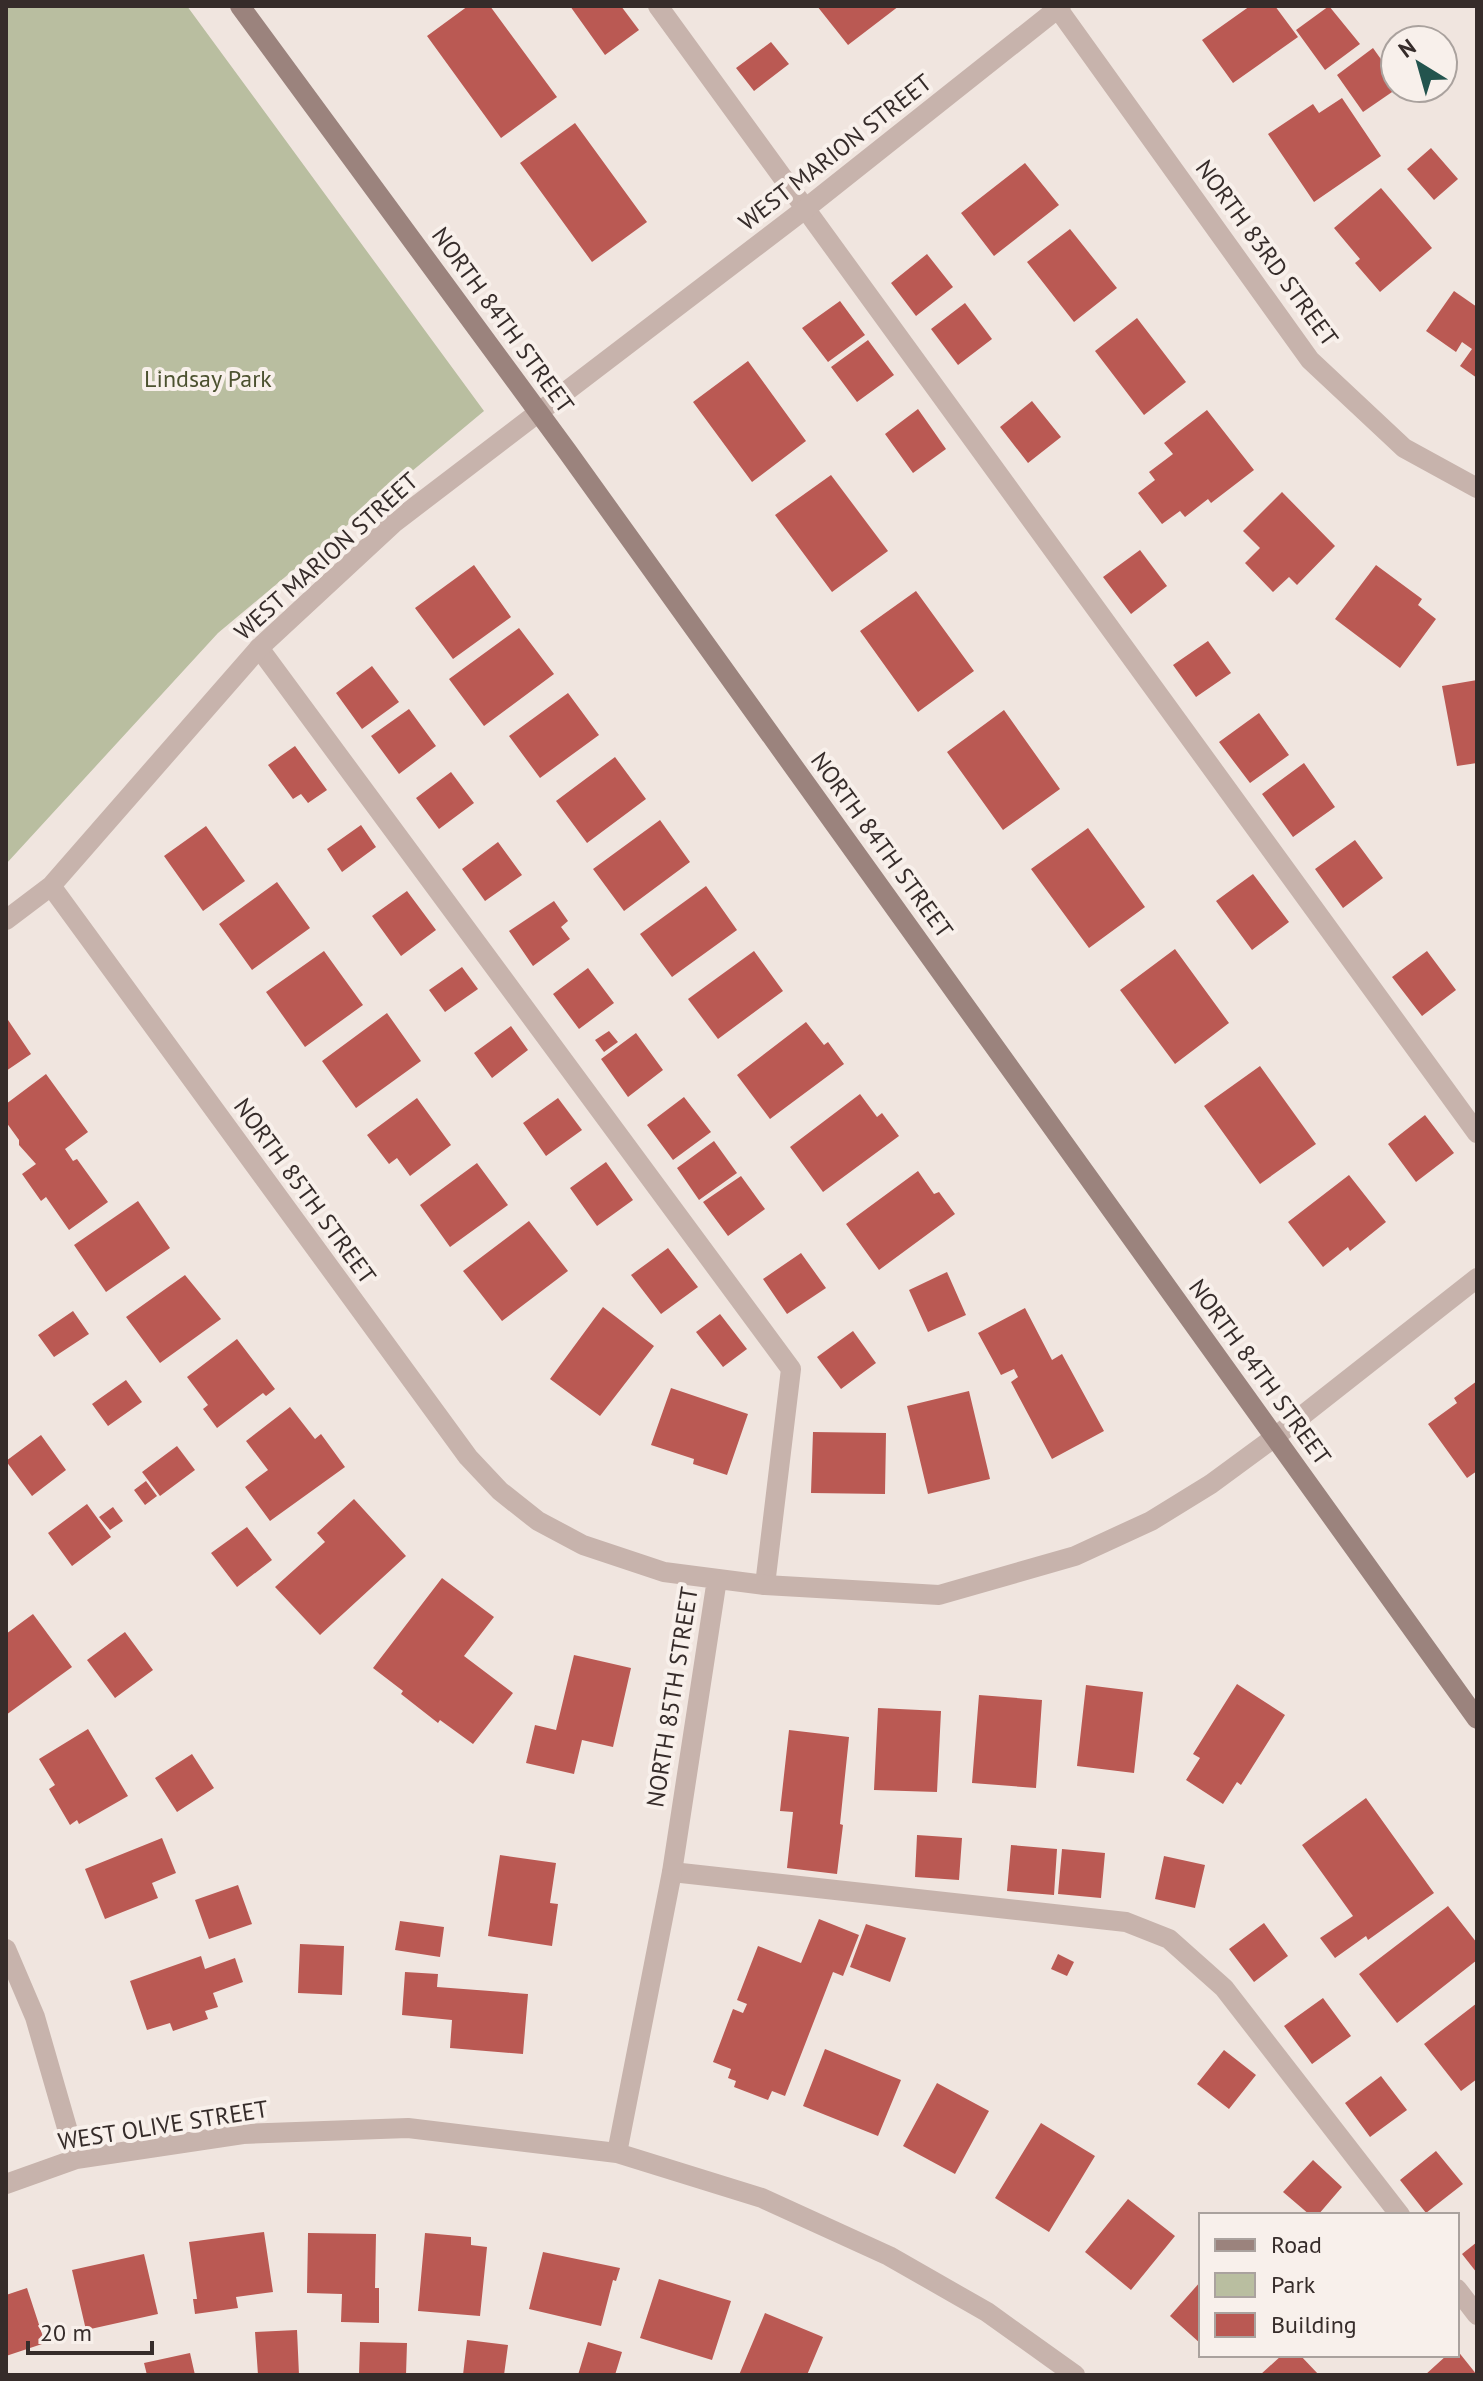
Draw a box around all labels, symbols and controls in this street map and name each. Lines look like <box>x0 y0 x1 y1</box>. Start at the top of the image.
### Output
north arrow <box>1379 24 1459 104</box>
text: N <box>1393 32 1421 64</box>
street label: WEST MARION STREET <box>732 67 938 237</box>
street label: NORTH 83RD STREET <box>1189 154 1345 352</box>
street label: NORTH 84TH STREET <box>425 221 581 419</box>
park label: Lindsay Park <box>144 363 272 394</box>
street label: WEST MARION STREET <box>228 465 424 647</box>
street label: NORTH 84TH STREET <box>804 746 960 944</box>
street label: NORTH 85TH STREET <box>227 1092 383 1290</box>
street label: NORTH 84TH STREET <box>1182 1273 1338 1471</box>
street label: NORTH 85TH STREET <box>639 1585 705 1809</box>
street label: WEST OLIVE STREET <box>56 2093 270 2157</box>
legend <box>1199 2213 1459 2357</box>
text: Road <box>1271 2229 1322 2260</box>
text: Park <box>1271 2269 1316 2300</box>
scale bar <box>28 2305 152 2355</box>
text: Building <box>1271 2309 1357 2340</box>
text: 20 m <box>40 2317 92 2348</box>

